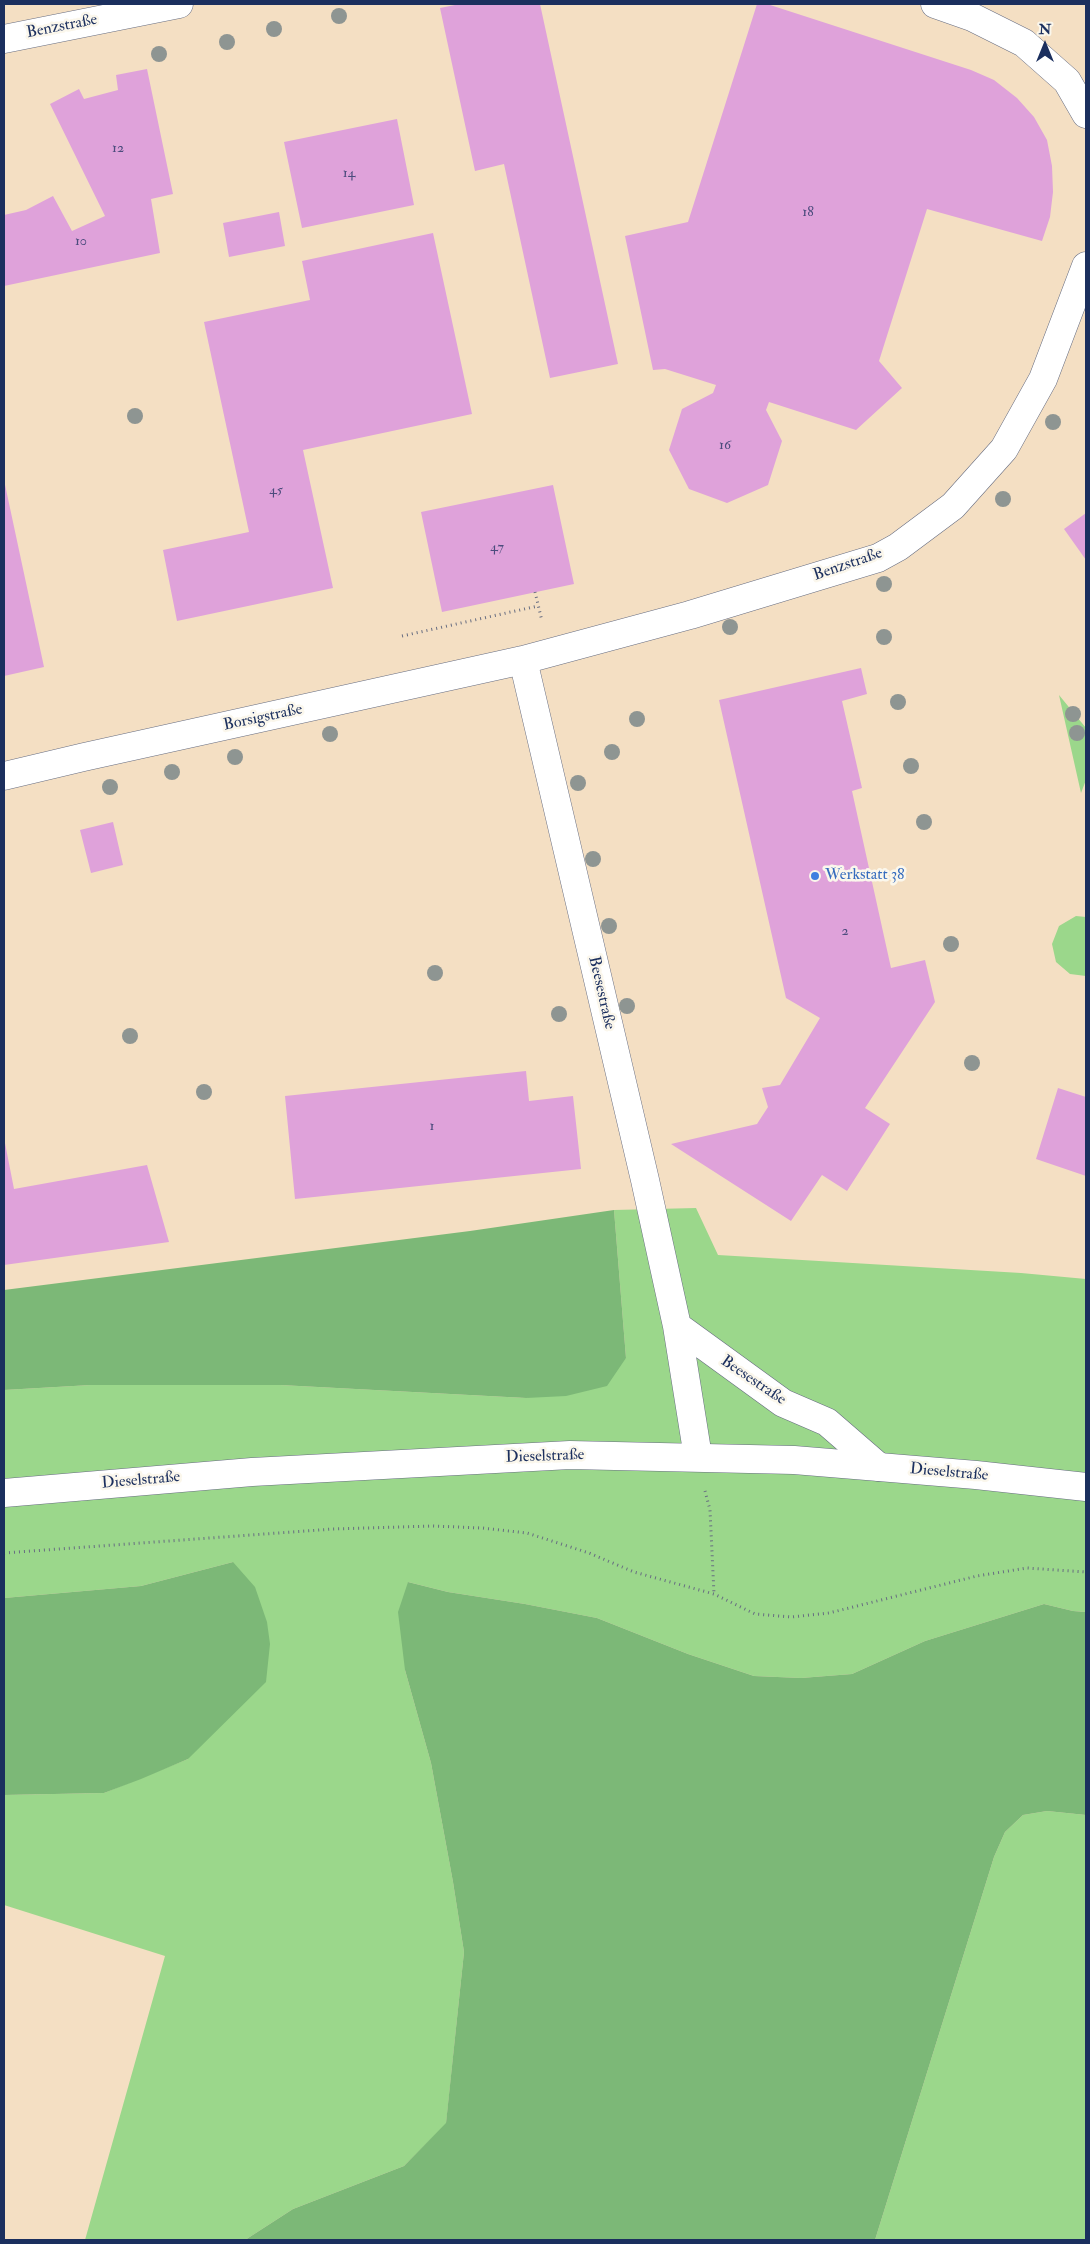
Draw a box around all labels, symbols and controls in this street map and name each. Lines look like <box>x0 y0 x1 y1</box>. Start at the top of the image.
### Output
street label: Benzstraße <box>25 11 99 43</box>
north arrow <box>1020 20 1070 70</box>
text: N <box>1039 21 1051 38</box>
house number: 12 <box>112 141 124 157</box>
house number: 14 <box>343 166 355 182</box>
house number: 18 <box>802 205 814 221</box>
house number: 10 <box>75 234 87 250</box>
house number: 16 <box>719 438 731 454</box>
house number: 45 <box>269 483 283 499</box>
house number: 47 <box>490 540 504 556</box>
street label: Benzstraße <box>811 544 885 586</box>
street label: Borsigstraße <box>222 700 304 736</box>
place label: Werkstatt 38 <box>825 866 905 886</box>
marker: Werkstatt 38 <box>809 870 821 882</box>
house number: 2 <box>841 924 849 940</box>
street label: Beesestraße <box>583 955 619 1031</box>
house number: 1 <box>430 1119 434 1135</box>
street label: Beesestraße <box>717 1352 789 1410</box>
street label: Dieselstraße <box>505 1446 585 1468</box>
street label: Dieselstraße <box>909 1460 989 1486</box>
street label: Dieselstraße <box>101 1468 181 1494</box>

